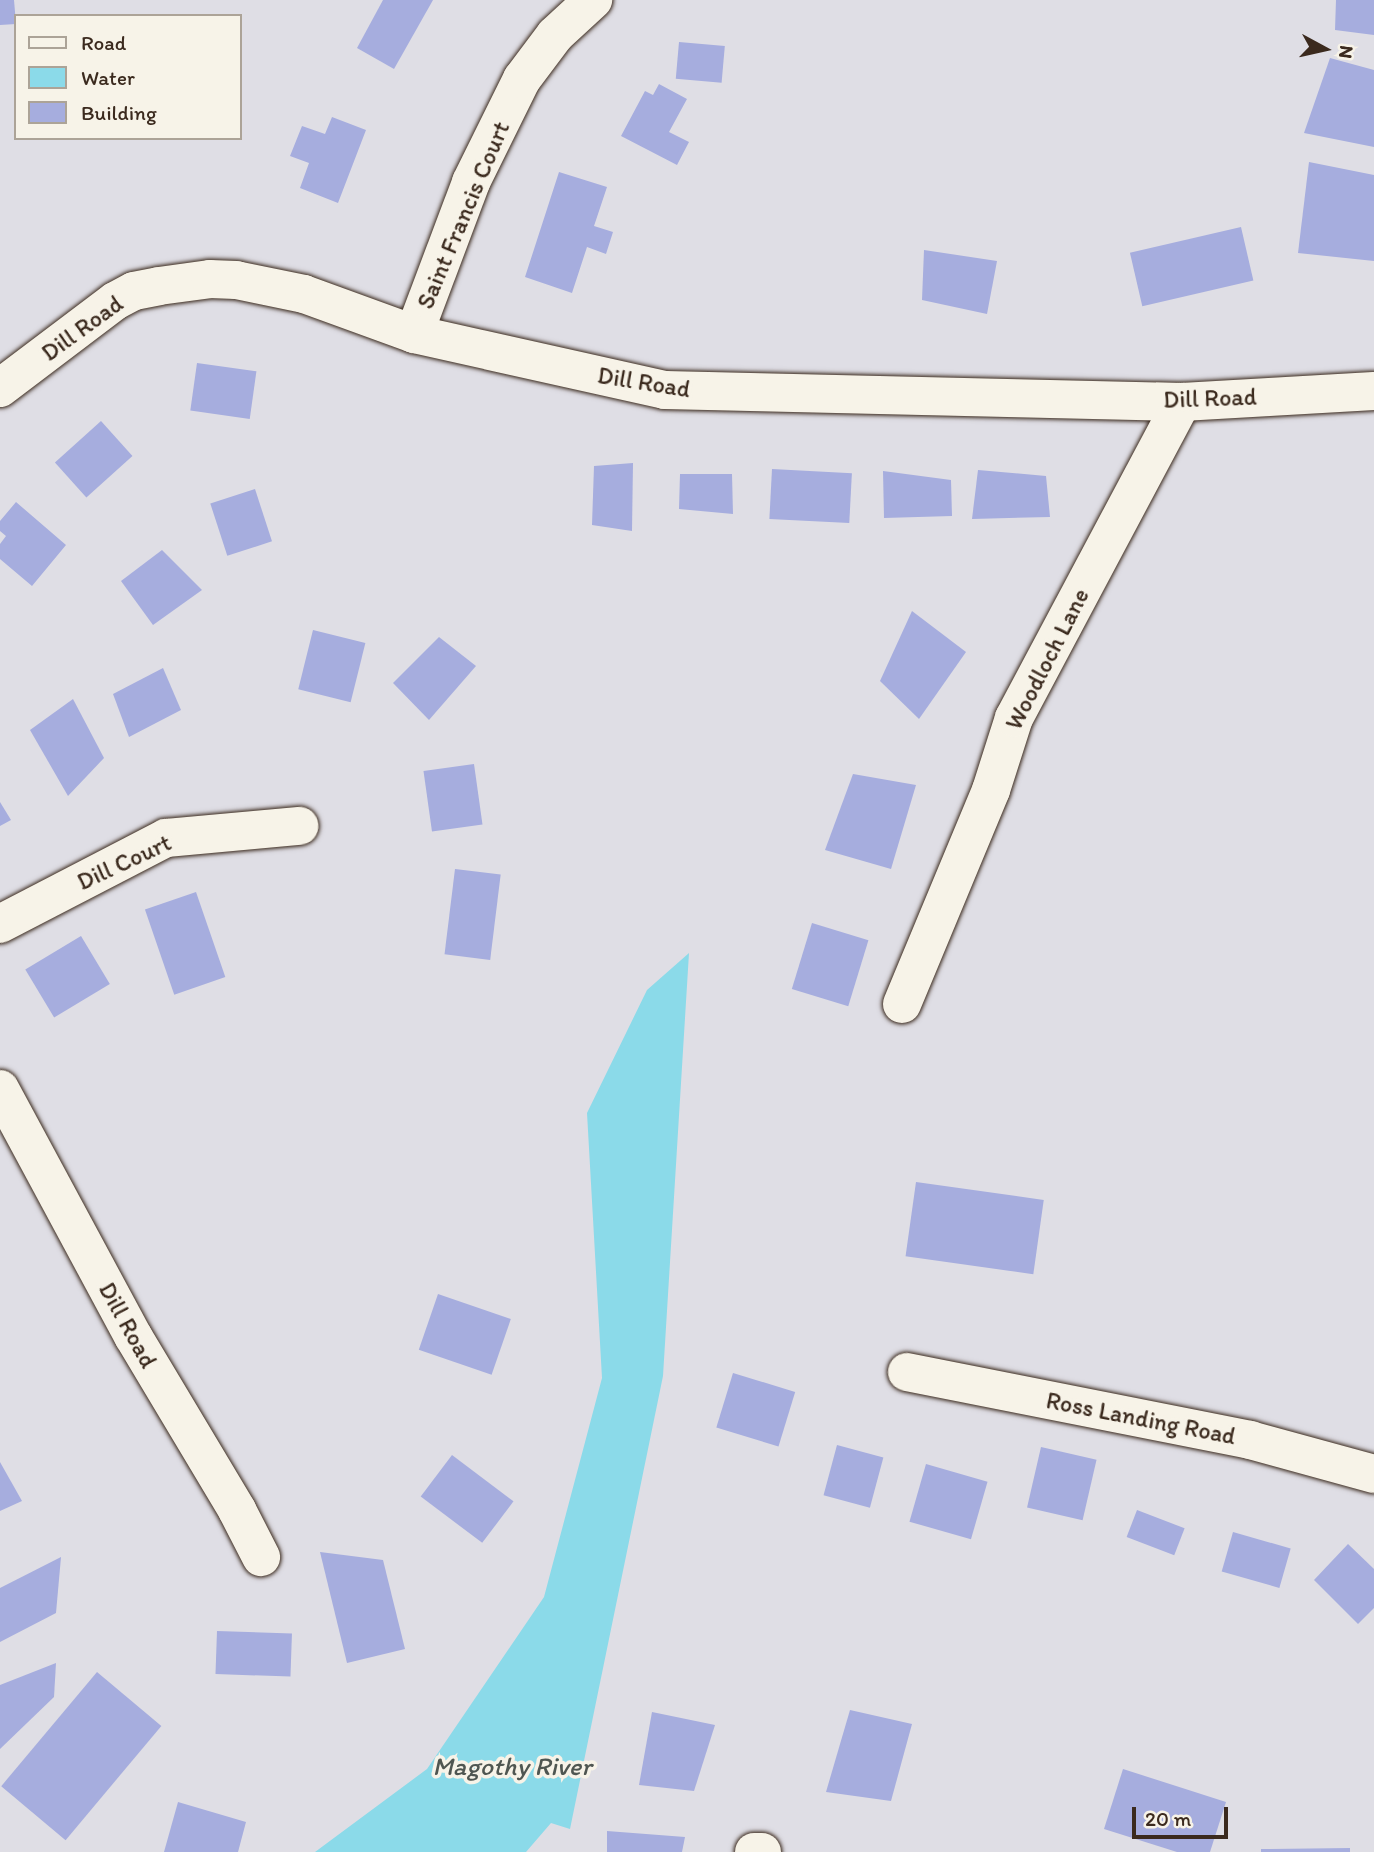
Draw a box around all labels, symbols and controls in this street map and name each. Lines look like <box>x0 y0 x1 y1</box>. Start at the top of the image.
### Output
legend <box>14 14 242 140</box>
north arrow <box>1290 14 1360 84</box>
text: Road <box>81 30 126 55</box>
text: N <box>1334 44 1359 60</box>
text: Water <box>81 65 135 90</box>
text: Building <box>81 100 157 125</box>
street label: Saint Francis Court <box>411 117 515 313</box>
street label: Dill Road <box>36 289 128 367</box>
street label: Dill Road <box>596 361 692 403</box>
street label: Dill Road <box>1163 382 1257 414</box>
street label: Woodloch Lane <box>999 583 1095 735</box>
street label: Dill Court <box>72 828 176 896</box>
street label: Dill Road <box>93 1277 163 1373</box>
street label: Ross Landing Road <box>1043 1385 1239 1451</box>
water label: Magothy River <box>433 1751 591 1783</box>
scale bar <box>1136 1792 1232 1836</box>
text: 20 m <box>1145 1806 1191 1831</box>

